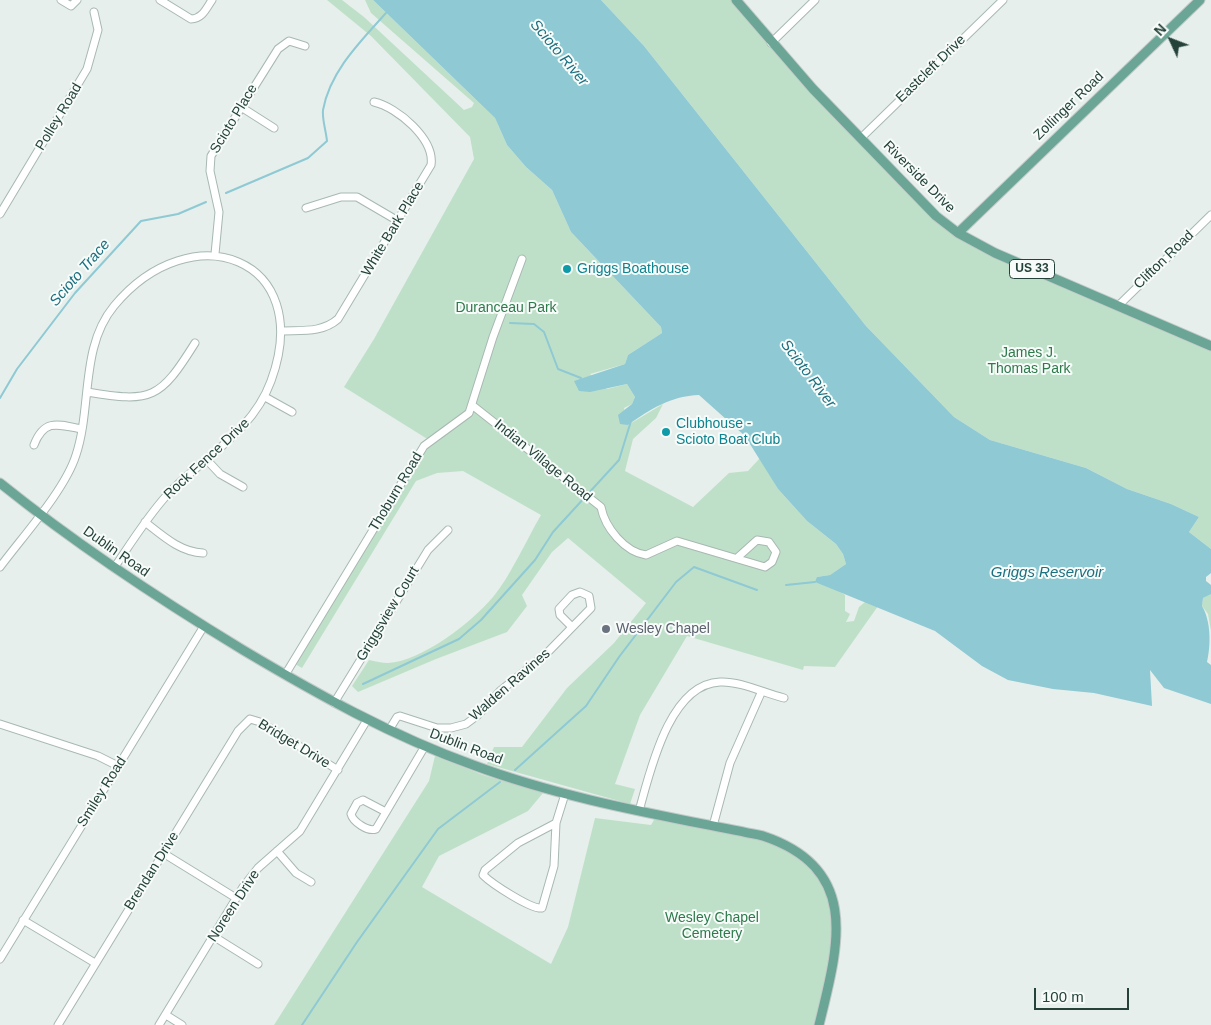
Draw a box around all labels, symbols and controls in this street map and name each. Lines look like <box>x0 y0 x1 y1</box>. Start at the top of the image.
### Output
north arrow <box>1146 15 1196 65</box>
water label: Scioto River <box>526 16 592 90</box>
text: N <box>1151 21 1169 39</box>
street label: Eastcleft Drive <box>893 32 969 106</box>
street label: Zollinger Road <box>1030 68 1108 144</box>
street label: Polley Road <box>32 80 86 154</box>
street label: Scioto Place <box>207 81 261 157</box>
street label: Riverside Drive <box>880 138 958 216</box>
street label: White Bark Place <box>358 179 428 279</box>
street label: Clifton Road <box>1130 227 1198 293</box>
water label: Scioto Trace <box>46 236 114 310</box>
road number: US 33 <box>1010 260 1054 278</box>
place label: Griggs Boathouse <box>577 261 689 277</box>
marker: Griggs Boathouse <box>561 263 573 275</box>
park label: Duranceau Park <box>455 300 557 316</box>
water label: Scioto River <box>776 336 840 412</box>
park label: James J. Thomas Park <box>987 345 1071 378</box>
street label: Rock Fence Drive <box>161 415 253 503</box>
street label: Indian Village Road <box>491 416 595 506</box>
place label: Clubhouse - Scioto Boat Club <box>676 416 780 448</box>
marker: Clubhouse - Scioto Boat Club <box>660 426 672 438</box>
street label: Thoburn Road <box>366 449 426 535</box>
street label: Dublin Road <box>80 523 152 581</box>
street label: Griggsview Court <box>353 564 423 664</box>
water label: Griggs Reservoir <box>991 564 1103 582</box>
place label: Wesley Chapel <box>616 621 710 637</box>
marker: Wesley Chapel <box>600 623 612 635</box>
street label: Walden Ravines <box>466 645 554 725</box>
street label: Bridget Drive <box>255 716 333 772</box>
street label: Dublin Road <box>427 725 505 769</box>
street label: Smiley Road <box>74 754 130 830</box>
street label: Brendan Drive <box>121 829 183 913</box>
street label: Noreen Drive <box>204 867 264 945</box>
park label: Wesley Chapel Cemetery <box>665 910 759 942</box>
scale bar <box>1036 978 1131 1010</box>
text: 100 m <box>1042 988 1084 1005</box>

